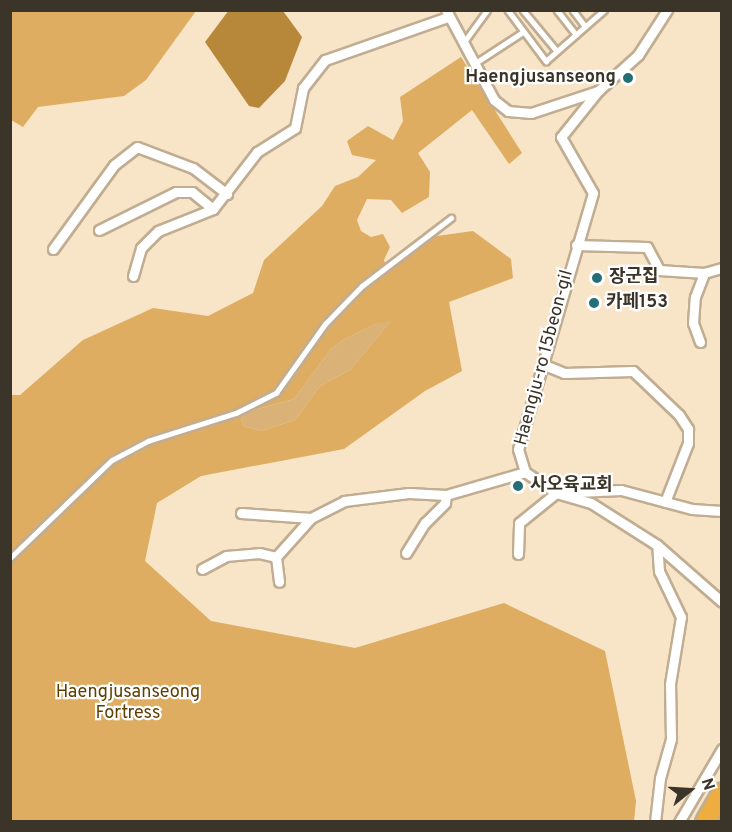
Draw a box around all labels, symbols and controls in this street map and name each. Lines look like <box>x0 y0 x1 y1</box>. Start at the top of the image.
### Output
place label: Haengjusanseong <box>465 67 616 89</box>
marker: Haengjusanseong <box>621 71 635 85</box>
place label: 장군집 <box>609 267 659 289</box>
street label: Haengju-ro 15beon-gil <box>511 268 579 448</box>
marker: 장군집 <box>590 271 604 285</box>
place label: 카페153 <box>606 292 668 314</box>
marker: 카페153 <box>587 296 601 310</box>
place label: 사오육교회 <box>530 475 613 497</box>
marker: 사오육교회 <box>511 479 525 493</box>
park label: Haengjusanseong Fortress <box>56 683 200 726</box>
north arrow <box>660 760 720 820</box>
text: N <box>696 776 718 793</box>

